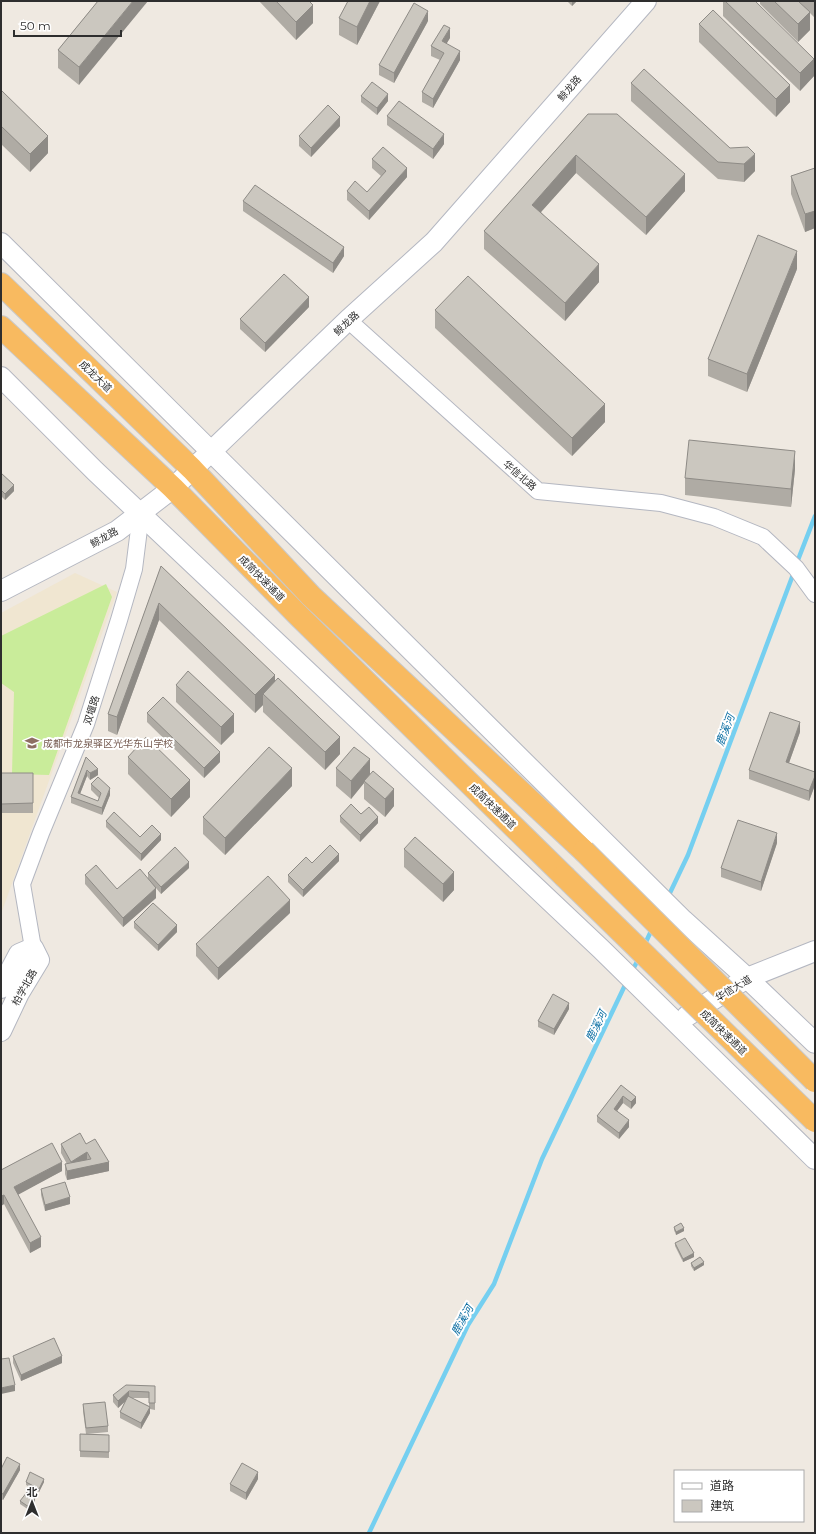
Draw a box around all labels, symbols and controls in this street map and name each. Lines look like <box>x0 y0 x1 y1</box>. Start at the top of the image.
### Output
scale bar <box>14 12 121 38</box>
text: 50 m <box>20 18 51 33</box>
street label: 鲸龙路 <box>555 73 584 104</box>
street label: 鲸龙路 <box>331 308 362 338</box>
street label: 成龙大道 <box>77 358 115 395</box>
street label: 华信北路 <box>500 457 539 493</box>
street label: 鲸龙路 <box>88 524 121 550</box>
street label: 成简快速通道 <box>236 553 287 604</box>
street label: 双堰路 <box>81 694 102 726</box>
water label: 鹿溪河 <box>713 710 738 748</box>
school or university icon: 成都市龙泉驿区光华东山学校 <box>24 735 40 751</box>
place label: 成都市龙泉驿区光华东山学校 <box>43 737 173 750</box>
street label: 成简快速通道 <box>467 781 519 832</box>
street label: 柏学北路 <box>9 967 40 1008</box>
street label: 华信大道 <box>713 973 754 1004</box>
water label: 鹿溪河 <box>582 1006 610 1044</box>
street label: 成简快速通道 <box>698 1007 750 1058</box>
water label: 鹿溪河 <box>448 1300 477 1338</box>
legend <box>674 1470 804 1522</box>
text: 道路 <box>710 1478 734 1493</box>
north arrow <box>12 1482 52 1522</box>
text: 北 <box>27 1485 38 1499</box>
text: 建筑 <box>710 1498 734 1513</box>

